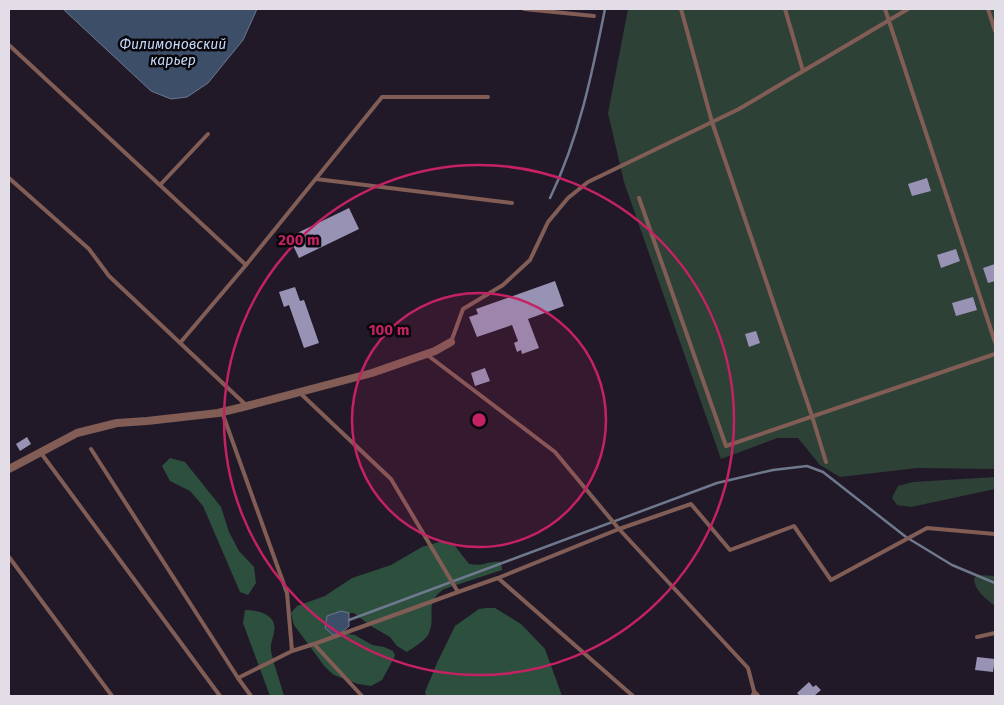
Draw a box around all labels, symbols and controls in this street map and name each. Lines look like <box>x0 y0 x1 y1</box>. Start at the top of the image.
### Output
water label: Филимоновский карьер <box>120 36 226 69</box>
text: 200 m <box>278 231 320 249</box>
text: 100 m <box>369 321 409 339</box>
centre of rings <box>470 411 488 429</box>

